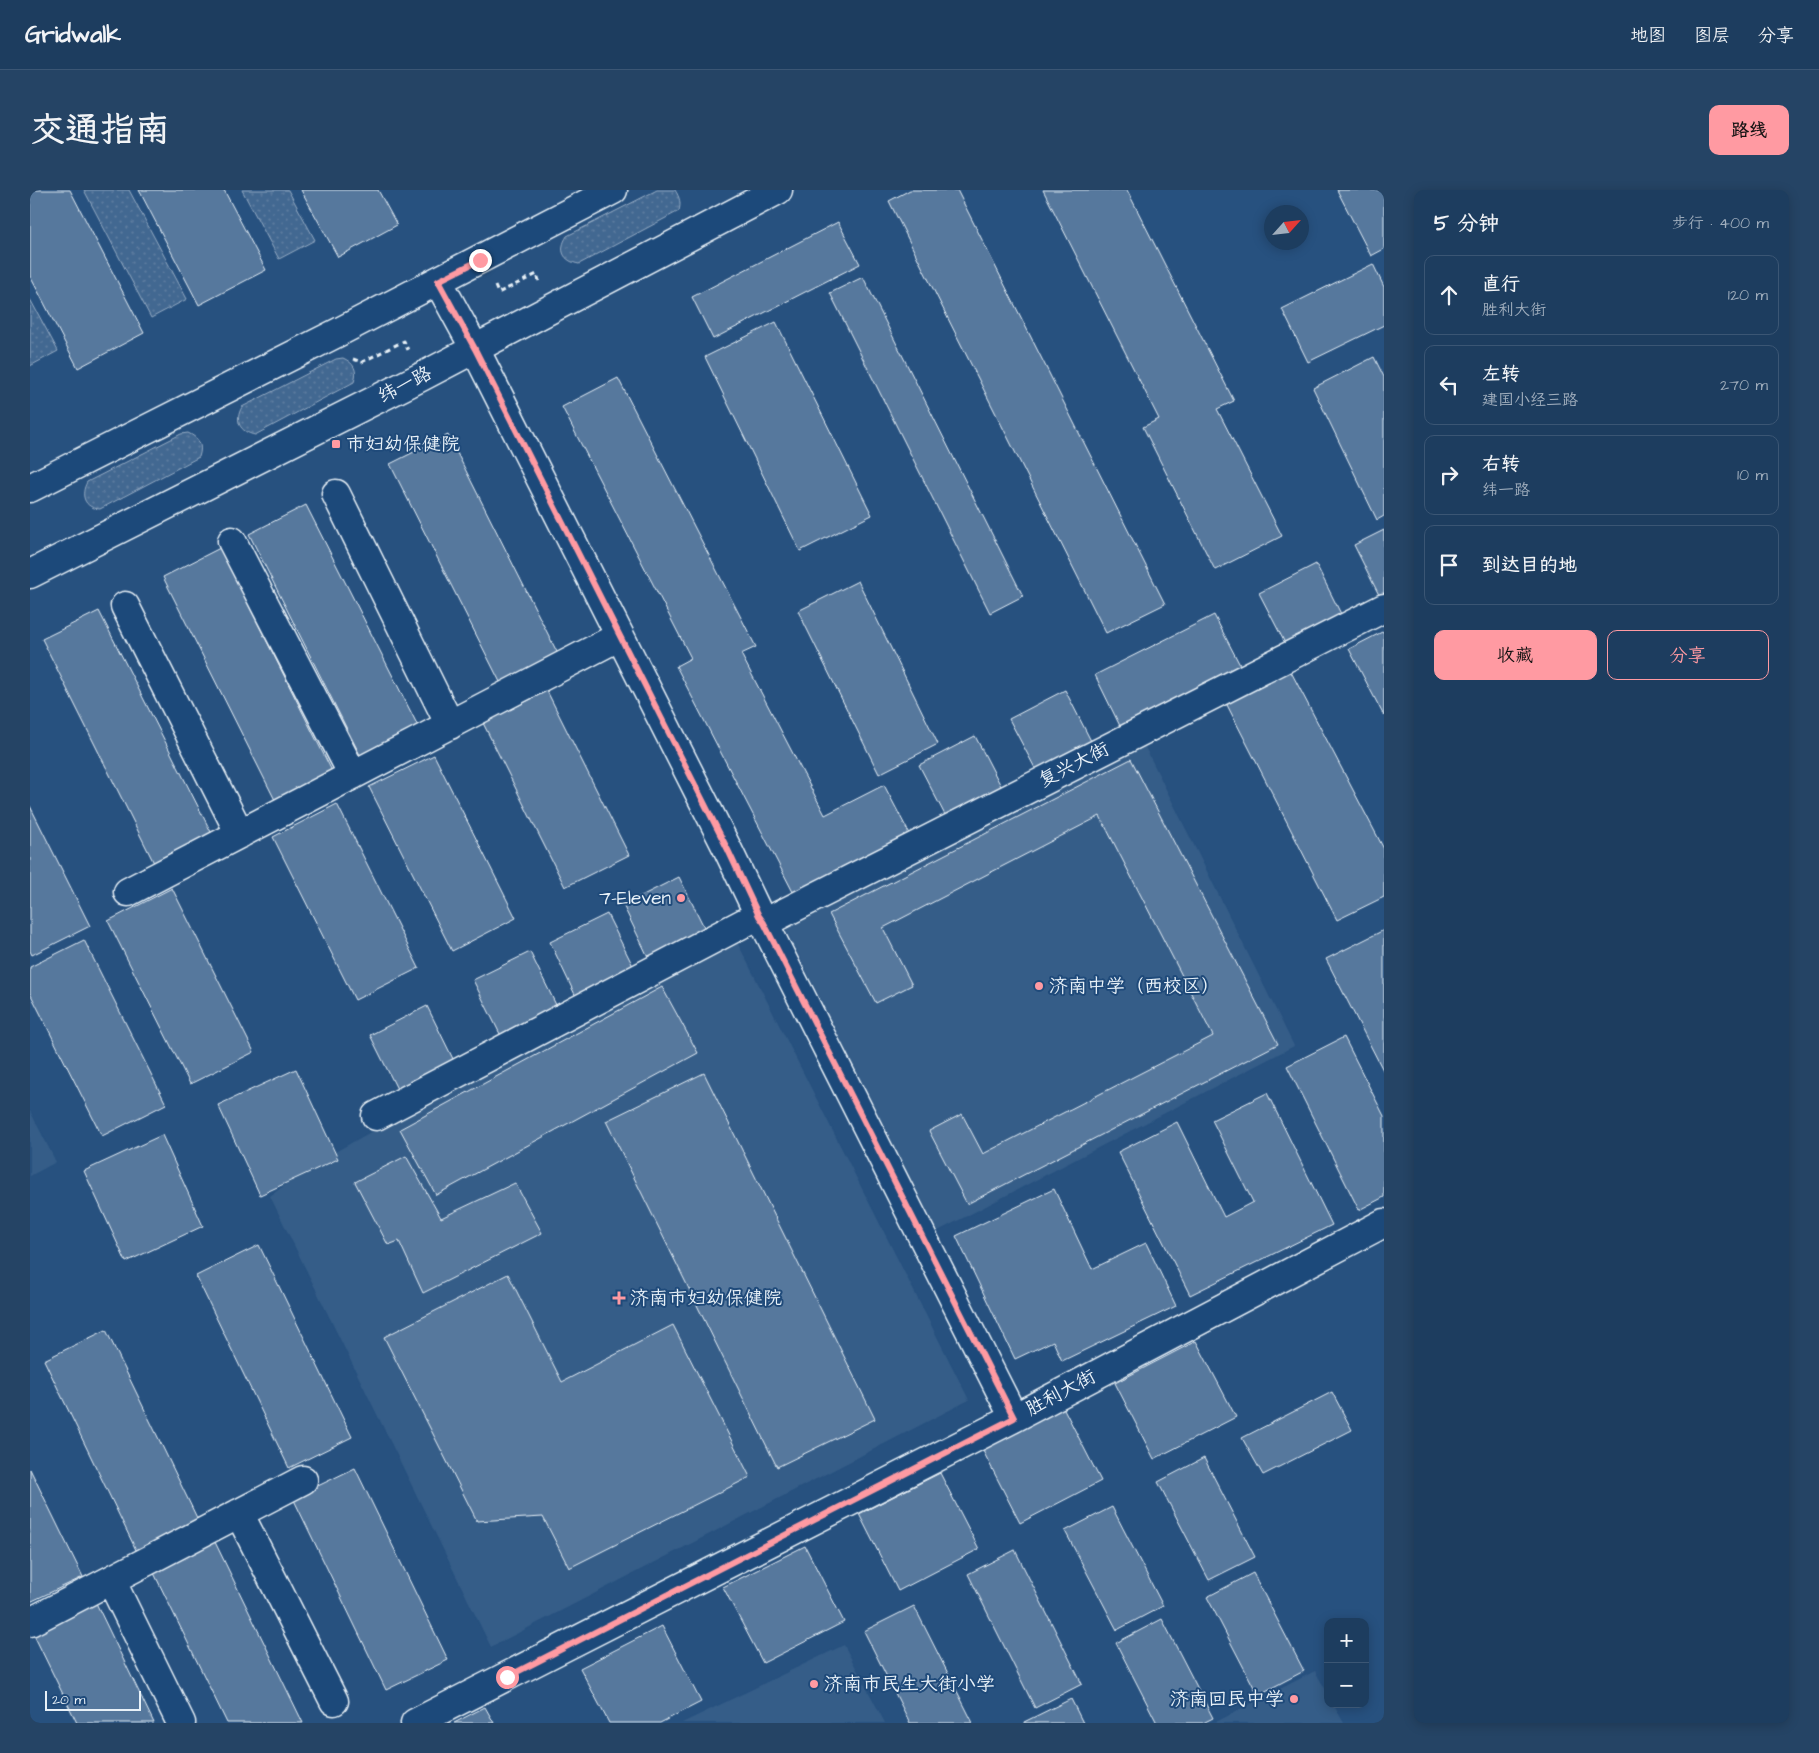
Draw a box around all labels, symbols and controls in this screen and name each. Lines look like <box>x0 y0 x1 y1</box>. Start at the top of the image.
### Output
text: Gridwalk <box>25 18 121 52</box>
text: 地图 <box>1630 23 1666 48</box>
text: 图层 <box>1694 23 1730 48</box>
text: 分享 <box>1758 23 1794 48</box>
button: 路线 <box>1709 105 1789 155</box>
text: 交通指南 <box>30 106 170 155</box>
north arrow <box>1264 205 1309 250</box>
text: 5 分钟 <box>1434 209 1499 238</box>
text: 步行 · 400 m <box>1672 212 1769 234</box>
route end <box>469 249 492 272</box>
text: 直行 <box>1482 271 1520 298</box>
icon: ahead <box>1435 281 1463 309</box>
text: 120 m <box>1728 284 1768 306</box>
text: 胜利大街 <box>1482 299 1546 321</box>
street label: 纬一路 <box>373 360 437 410</box>
text: 左转 <box>1482 361 1520 388</box>
icon: left <box>1435 371 1463 399</box>
text: 270 m <box>1720 374 1768 396</box>
text: 建国小经三路 <box>1482 389 1578 411</box>
place label: 市妇幼保健院 <box>346 431 460 458</box>
marker: 市妇幼保健院 <box>330 438 342 450</box>
text: 右转 <box>1482 451 1520 478</box>
icon: right <box>1435 461 1463 489</box>
text: 10 m <box>1737 464 1768 486</box>
text: 纬一路 <box>1482 479 1530 501</box>
icon: arrive <box>1435 551 1463 579</box>
text: 到达目的地 <box>1482 552 1577 579</box>
button: 收藏 <box>1434 630 1597 680</box>
button: 分享 <box>1607 630 1769 680</box>
street label: 复兴大街 <box>1034 736 1114 794</box>
place label: 7-Eleven <box>599 885 671 912</box>
marker: 7-Eleven <box>675 892 687 904</box>
place label: 济南中学（西校区） <box>1049 973 1220 1000</box>
marker: 济南中学（西校区） <box>1033 980 1045 992</box>
place label: 济南市妇幼保健院 <box>630 1285 782 1312</box>
marker: 济南市妇幼保健院 <box>612 1291 626 1305</box>
street label: 胜利大街 <box>1021 1363 1101 1423</box>
map controls <box>1324 1618 1369 1708</box>
button: + <box>1324 1618 1369 1663</box>
button: − <box>1324 1663 1369 1708</box>
route start <box>496 1666 519 1689</box>
place label: 济南市民生大街小学 <box>824 1671 995 1698</box>
marker: 济南市民生大街小学 <box>808 1678 820 1690</box>
place label: 济南回民中学 <box>1170 1686 1284 1713</box>
scale bar <box>45 1688 141 1711</box>
text: 20 m <box>52 1690 85 1710</box>
marker: 济南回民中学 <box>1288 1693 1300 1705</box>

